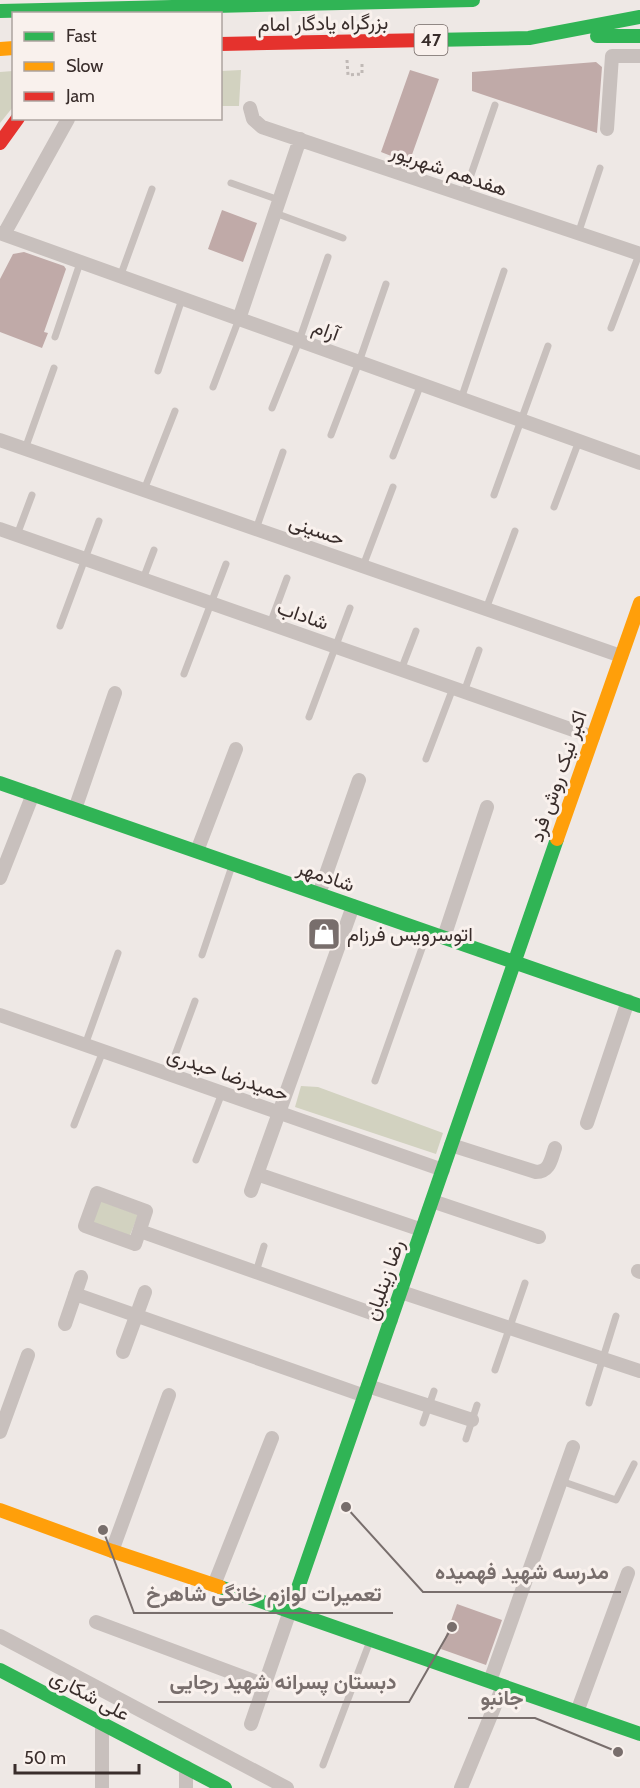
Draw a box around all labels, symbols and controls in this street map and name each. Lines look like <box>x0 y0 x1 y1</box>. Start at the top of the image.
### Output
street label: بزرگراه یادگار امام <box>257 10 389 37</box>
legend <box>12 12 222 120</box>
text: Fast <box>66 25 97 47</box>
road number: 47 <box>414 25 448 55</box>
text: Slow <box>66 55 103 77</box>
text: Jam <box>65 85 95 107</box>
street label: هفدهم شهریور <box>386 138 511 202</box>
street label: آرام <box>309 314 344 347</box>
street label: حسینی <box>286 509 348 551</box>
street label: شاداب <box>274 595 332 635</box>
street label: اکبر نیک روش فرد <box>524 707 593 845</box>
street label: شادمهر <box>293 855 358 898</box>
shop icon: اتوسرویس فرزام <box>306 916 342 952</box>
place label: اتوسرویس فرزام <box>347 922 473 947</box>
street label: حمیدرضا حیدری <box>164 1042 292 1107</box>
street label: رضا زینلیان <box>359 1236 410 1324</box>
callout: مدرسه شهید فهمیده <box>423 1553 621 1592</box>
text: مدرسه شهید فهمیده <box>435 1559 609 1585</box>
callout: تعمیرات لوازم خانگی شاهرخ <box>134 1574 393 1613</box>
text: تعمیرات لوازم خانگی شاهرخ <box>146 1581 382 1608</box>
callout: دبستان پسرانه شهید رجایی <box>158 1663 409 1702</box>
street label: علی شکاری <box>46 1664 134 1727</box>
text: دبستان پسرانه شهید رجایی <box>169 1669 397 1696</box>
callout: جانبو <box>468 1679 535 1718</box>
text: جانبو <box>480 1685 524 1711</box>
scale bar <box>15 1737 140 1775</box>
text: 50 m <box>24 1747 66 1769</box>

